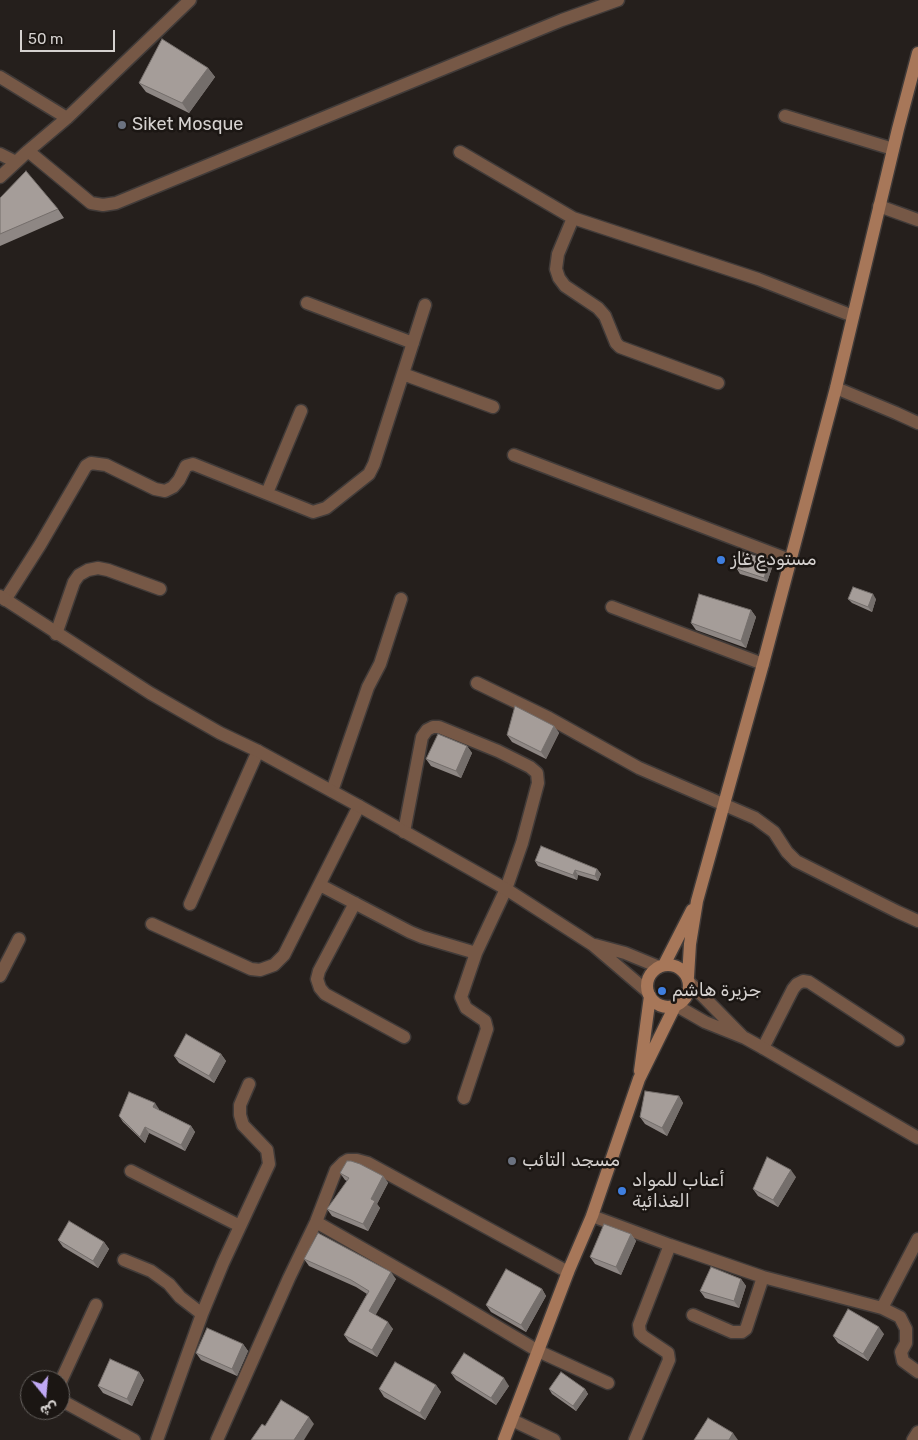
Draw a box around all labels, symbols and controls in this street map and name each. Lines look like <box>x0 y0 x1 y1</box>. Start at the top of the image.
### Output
scale bar <box>22 20 118 52</box>
text: 50 m <box>28 30 63 48</box>
place label: Siket Mosque <box>132 114 243 136</box>
marker: Siket Mosque <box>116 119 128 131</box>
place label: مستودع غاز <box>731 549 816 571</box>
marker: مستودع غاز <box>715 554 727 566</box>
place label: جزيرة هاشم <box>672 980 761 1002</box>
marker: جزيرة هاشم <box>656 985 668 997</box>
place label: مسجد التائب <box>522 1150 620 1172</box>
marker: مسجد التائب <box>506 1155 518 1167</box>
place label: أعناب للمواد الغذائية <box>632 1170 725 1212</box>
marker: أعناب للمواد الغذائية <box>616 1185 628 1197</box>
north arrow <box>20 1370 70 1420</box>
text: ش <box>38 1398 60 1420</box>

